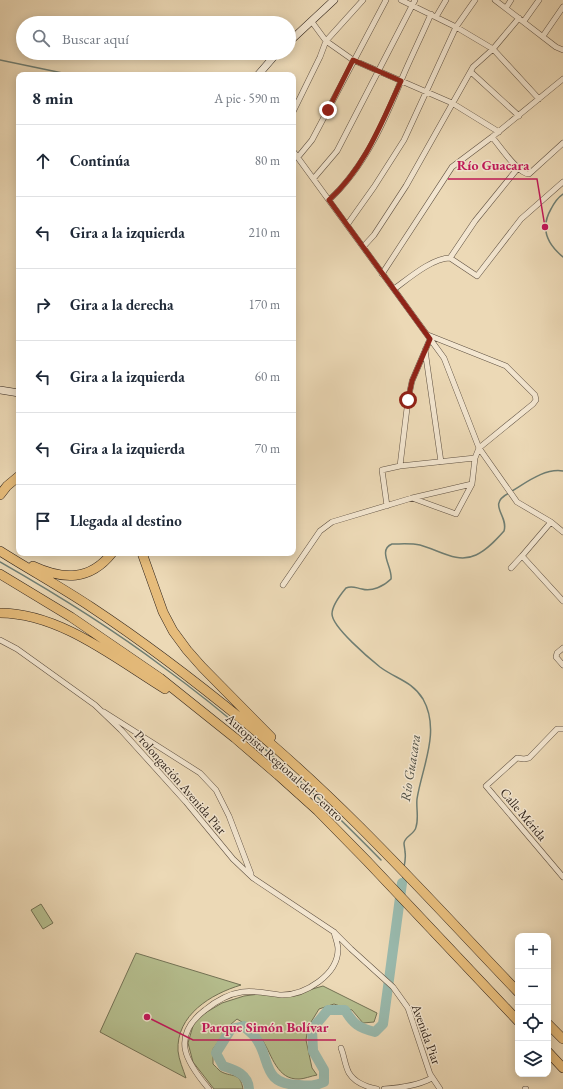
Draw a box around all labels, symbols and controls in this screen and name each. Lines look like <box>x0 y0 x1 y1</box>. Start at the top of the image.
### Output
search box <box>16 16 296 60</box>
icon: search <box>30 27 52 49</box>
text: Buscar aquí <box>62 29 129 48</box>
text: 8 min <box>32 87 73 109</box>
text: A pie · 590 m <box>214 90 280 107</box>
route end <box>319 101 337 119</box>
icon: ahead <box>32 150 54 172</box>
text: Continúa <box>70 151 130 170</box>
text: 80 m <box>255 152 280 169</box>
callout: Río Guacara <box>448 153 537 179</box>
text: Río Guacara <box>457 156 530 174</box>
icon: left <box>32 222 54 244</box>
text: Gira a la izquierda <box>70 223 185 242</box>
text: 210 m <box>249 224 280 241</box>
icon: right <box>32 294 54 316</box>
text: Gira a la derecha <box>70 295 174 314</box>
text: 170 m <box>249 296 280 313</box>
icon: left <box>32 366 54 388</box>
text: Gira a la izquierda <box>70 367 185 386</box>
text: 60 m <box>255 368 280 385</box>
route start <box>399 391 417 409</box>
icon: left <box>32 438 54 460</box>
text: Gira a la izquierda <box>70 439 185 458</box>
text: 70 m <box>255 440 280 457</box>
icon: arrive <box>32 510 54 532</box>
text: Llegada al destino <box>70 511 182 530</box>
street label: Autopista Regional del Centro <box>221 709 347 825</box>
street label: Prolongación Avenida Piar <box>131 727 231 838</box>
water label: Río Guacara <box>396 733 424 803</box>
street label: Calle Mérida <box>496 784 551 845</box>
map controls <box>515 933 551 1077</box>
button: + <box>515 933 551 969</box>
button: − <box>515 969 551 1005</box>
street label: Avenida Piar <box>407 1001 445 1067</box>
button: locate <box>515 1005 551 1041</box>
callout: Parque Simón Bolívar <box>193 1014 336 1040</box>
text: Parque Simón Bolívar <box>202 1018 329 1036</box>
button: layers <box>515 1041 551 1077</box>

